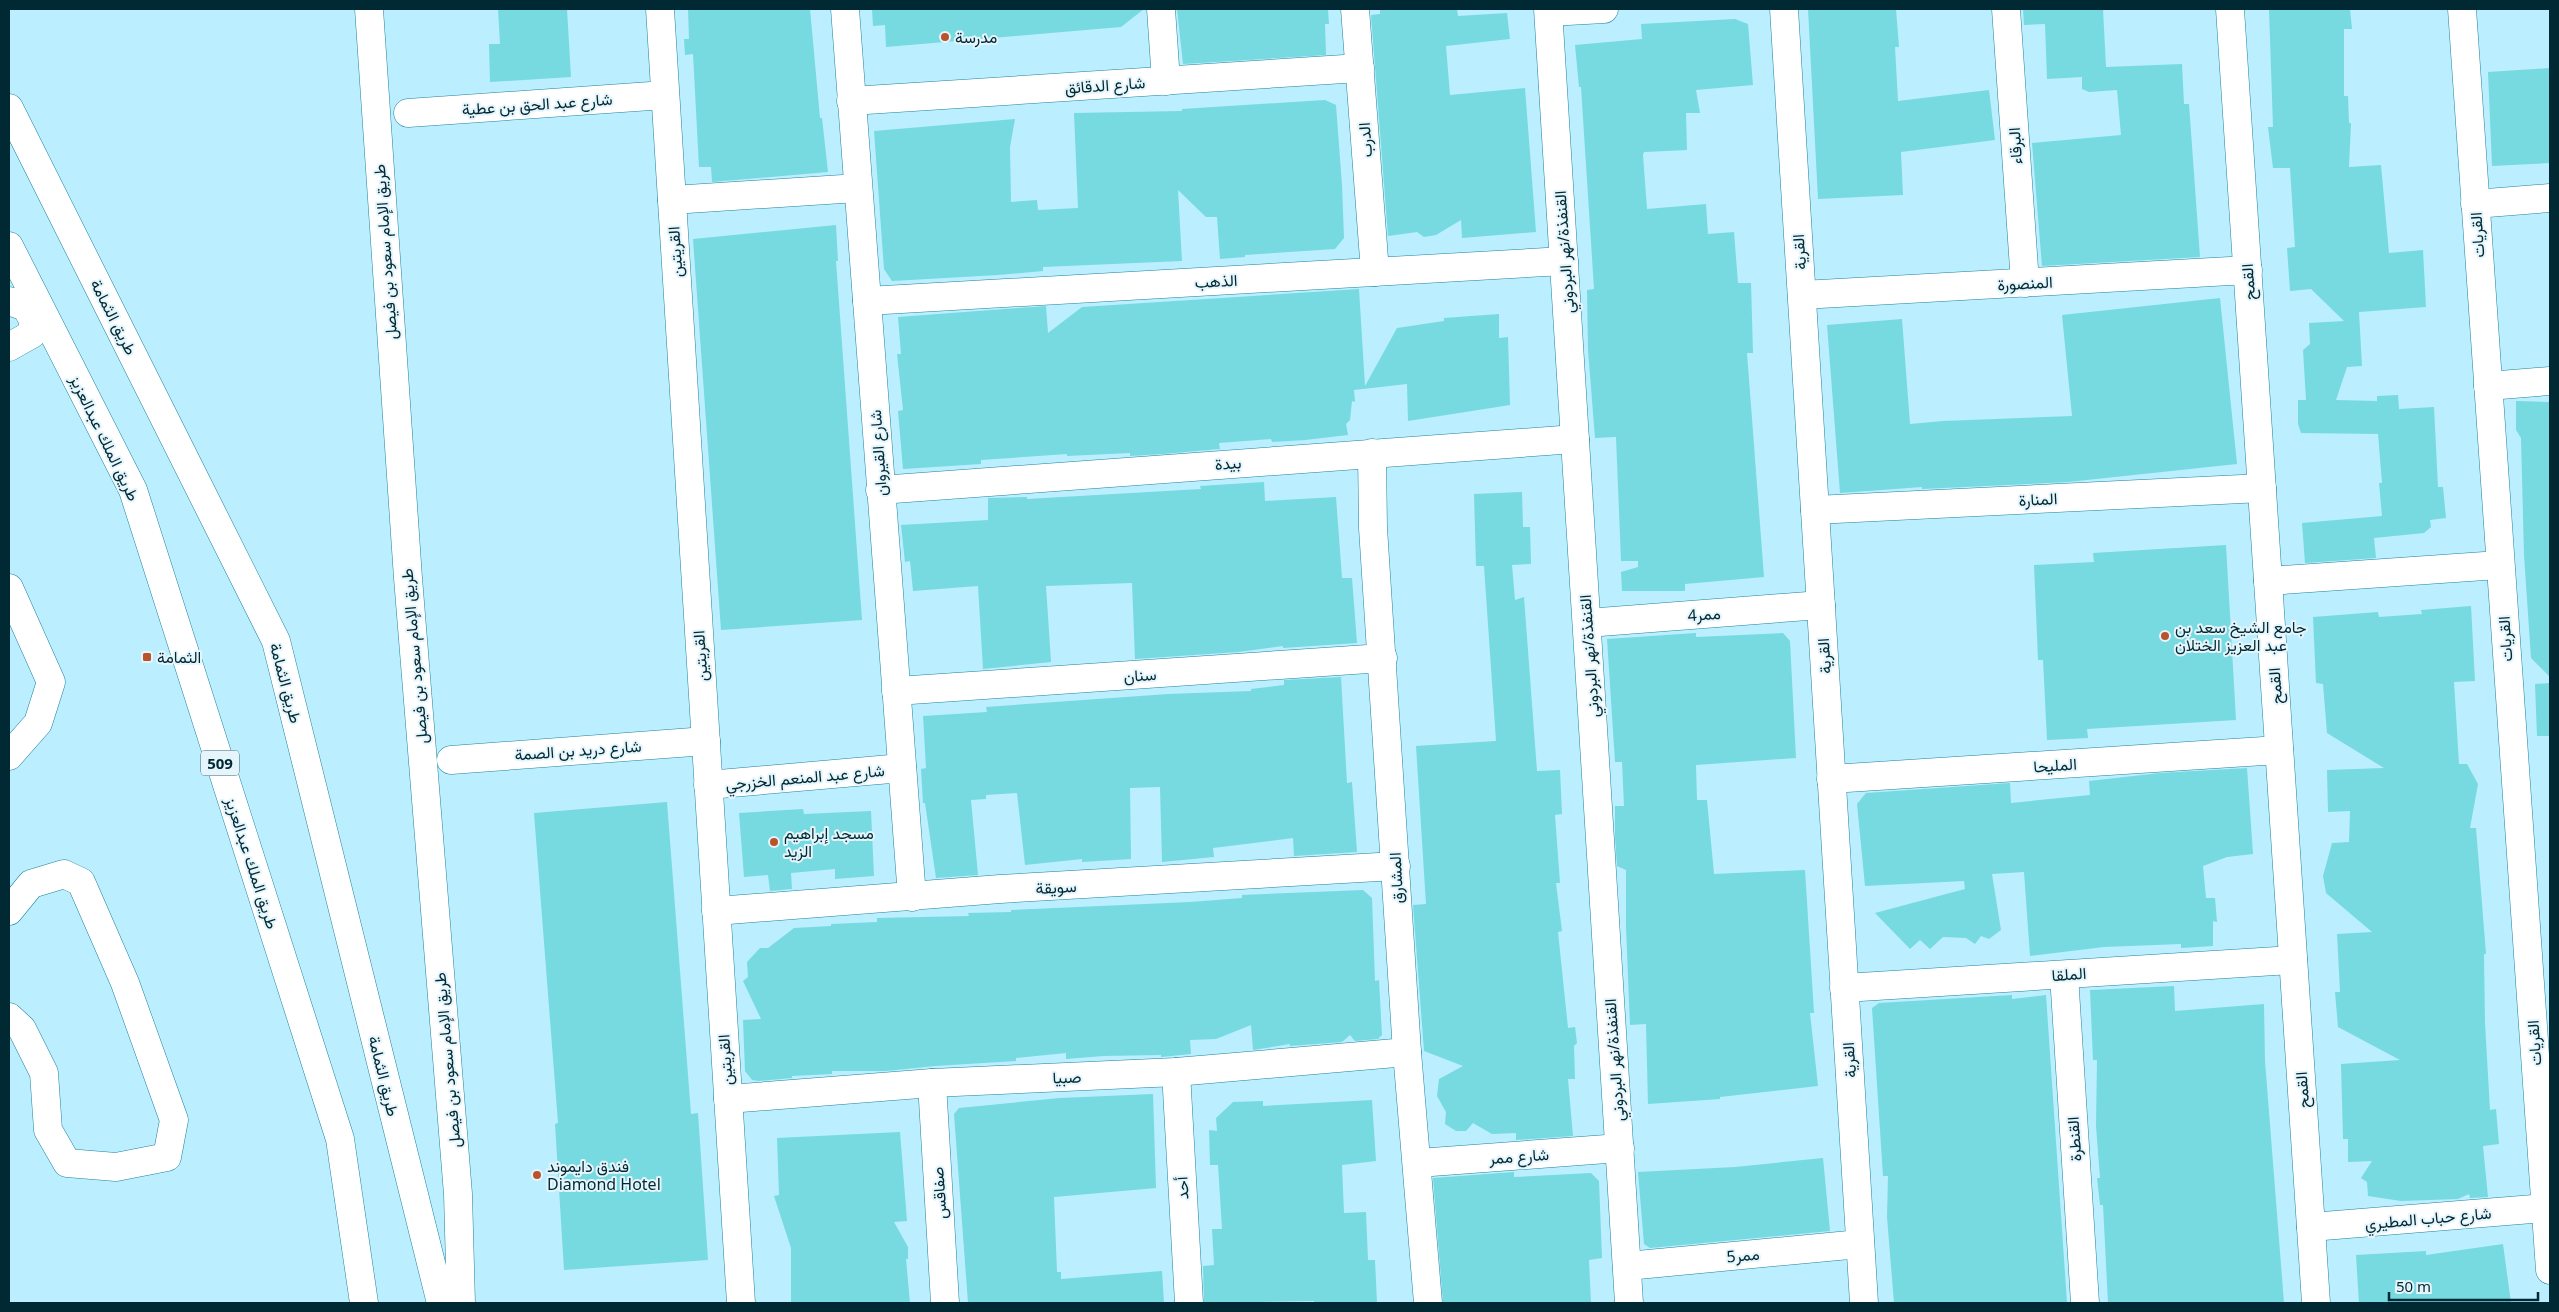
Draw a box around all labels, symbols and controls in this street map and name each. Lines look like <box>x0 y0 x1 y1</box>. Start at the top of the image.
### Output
place label: مدرسة <box>955 26 997 48</box>
marker: مدرسة <box>939 31 951 43</box>
street label: شارع الدقائق <box>1064 71 1146 100</box>
street label: شارع عبد الحق بن عطية <box>461 88 613 121</box>
street label: الدرب <box>1353 122 1377 158</box>
street label: البرقاء <box>2003 127 2027 165</box>
street label: طريق الإمام سعود بن فيصل <box>368 163 402 341</box>
street label: القنفذة/نهر البردوني <box>1549 190 1582 314</box>
street label: القريات <box>2464 211 2490 259</box>
street label: القريتين <box>662 226 688 278</box>
street label: القرية <box>1787 233 1811 271</box>
street label: القمح <box>2236 263 2261 301</box>
street label: الذهب <box>1194 269 1238 293</box>
street label: المنصورة <box>1997 271 2053 295</box>
street label: طريق الثمامة <box>86 275 142 359</box>
street label: طريق الملك عبدالعزيز <box>65 371 145 504</box>
street label: شارع القيروان <box>864 409 893 497</box>
street label: بيدة <box>1214 451 1242 475</box>
street label: المنارة <box>2018 487 2058 511</box>
street label: طريق الإمام سعود بن فيصل <box>395 567 433 745</box>
street label: القنفذة/نهر البردوني <box>1574 594 1607 718</box>
street label: ممر4 <box>1687 602 1721 626</box>
street label: القريات <box>2492 615 2518 663</box>
place label: جامع الشيخ سعد بن عبد العزيز الختلان <box>2175 616 2307 656</box>
street label: القريتين <box>687 630 713 682</box>
marker: جامع الشيخ سعد بن عبد العزيز الختلان <box>2159 630 2171 642</box>
street label: القرية <box>1812 637 1836 675</box>
street label: طريق الثمامة <box>265 640 307 726</box>
place label: الثمامة <box>157 646 201 668</box>
marker: الثمامة <box>141 651 153 663</box>
street label: سنان <box>1123 663 1157 687</box>
street label: القمح <box>2263 667 2288 705</box>
street label: شارع دريد بن الصمة <box>514 735 642 766</box>
road number: 509 <box>201 750 239 776</box>
street label: المليحا <box>2033 753 2077 777</box>
street label: شارع عبد المنعم الخزرجي <box>724 759 886 798</box>
street label: طريق الملك عبدالعزيز <box>220 793 284 932</box>
place label: مسجد إبراهيم الزيد <box>784 822 874 862</box>
marker: مسجد إبراهيم الزيد <box>768 836 780 848</box>
street label: المشارق <box>1384 852 1408 904</box>
street label: سويقة <box>1035 875 1077 899</box>
street label: الملقا <box>2051 962 2087 986</box>
street label: طريق الإمام سعود بن فيصل <box>428 971 466 1149</box>
street label: القنفذة/نهر البردوني <box>1599 998 1632 1122</box>
street label: القريات <box>2521 1019 2547 1067</box>
street label: طريق الثمامة <box>363 1033 405 1119</box>
street label: القريتين <box>712 1034 738 1086</box>
street label: القرية <box>1837 1041 1861 1079</box>
street label: صبيا <box>1052 1066 1082 1088</box>
street label: القمح <box>2290 1071 2315 1109</box>
street label: القنطرة <box>2061 1116 2087 1162</box>
street label: شارع ممر <box>1487 1143 1550 1170</box>
place label: فندق دايموند Diamond Hotel <box>547 1155 661 1195</box>
street label: صفاقس <box>926 1166 952 1220</box>
marker: فندق دايموند Diamond Hotel <box>531 1169 543 1181</box>
street label: أحد <box>1170 1176 1194 1200</box>
street label: شارع حباب المطيري <box>2364 1202 2493 1237</box>
street label: ممر5 <box>1726 1243 1760 1267</box>
scale bar <box>2389 1270 2538 1302</box>
text: 50 m <box>2396 1276 2431 1296</box>

